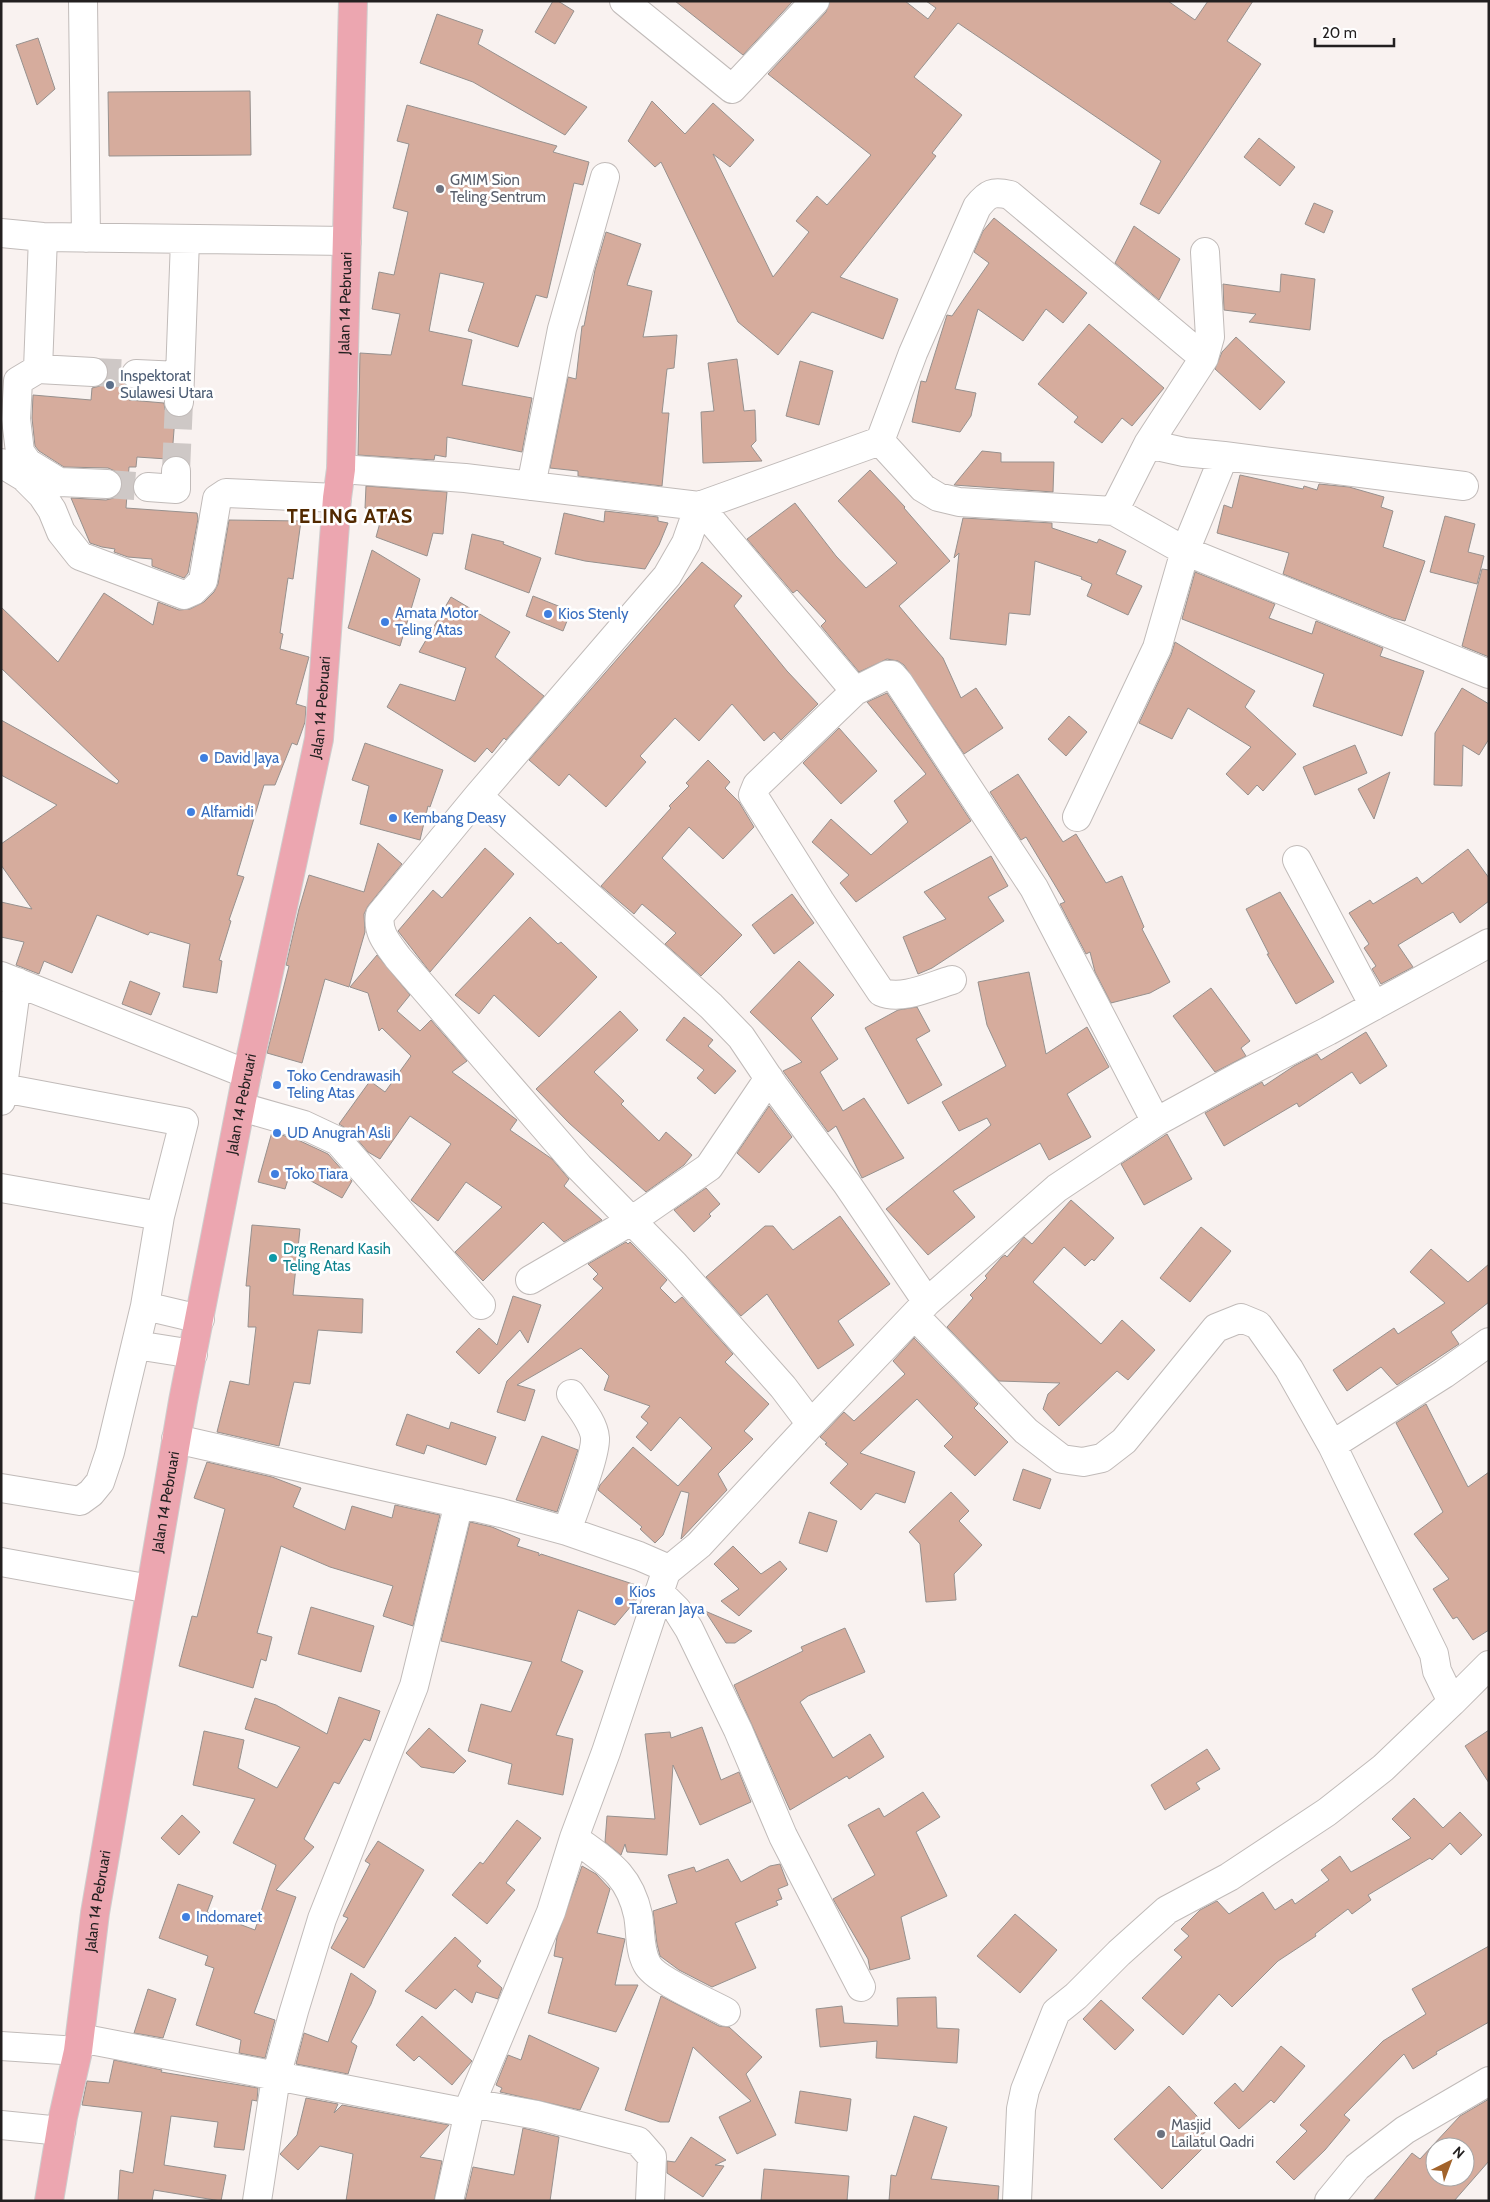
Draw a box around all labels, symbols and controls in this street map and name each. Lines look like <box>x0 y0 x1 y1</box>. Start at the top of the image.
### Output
scale bar <box>1315 15 1394 47</box>
text: 20 m <box>1322 24 1357 42</box>
place label: GMIM Sion Teling Sentrum <box>450 171 546 206</box>
marker: GMIM Sion Teling Sentrum <box>434 183 446 195</box>
street label: Jalan 14 Pebruari <box>335 252 356 356</box>
place label: Inspektorat Sulawesi Utara <box>120 367 214 402</box>
marker: Inspektorat Sulawesi Utara <box>104 379 116 391</box>
district label: TELING ATAS <box>287 504 413 528</box>
place label: Amata Motor Teling Atas <box>395 604 478 639</box>
place label: Kios Stenly <box>558 605 629 623</box>
marker: Kios Stenly <box>542 608 554 620</box>
marker: Amata Motor Teling Atas <box>379 616 391 628</box>
street label: Jalan 14 Pebruari <box>306 656 334 761</box>
place label: David Jaya <box>214 749 280 767</box>
marker: David Jaya <box>198 752 210 764</box>
place label: Alfamidi <box>201 803 254 821</box>
marker: Alfamidi <box>185 806 197 818</box>
place label: Kembang Deasy <box>403 809 506 827</box>
marker: Kembang Deasy <box>387 812 399 824</box>
street label: Jalan 14 Pebruari <box>222 1052 260 1157</box>
place label: Toko Cendrawasih Teling Atas <box>287 1067 401 1102</box>
marker: Toko Cendrawasih Teling Atas <box>271 1079 283 1091</box>
place label: UD Anugrah Asli <box>287 1124 391 1142</box>
marker: UD Anugrah Asli <box>271 1127 283 1139</box>
place label: Toko Tiara <box>285 1165 349 1183</box>
marker: Toko Tiara <box>269 1168 281 1180</box>
place label: Drg Renard Kasih Teling Atas <box>283 1240 391 1275</box>
marker: Drg Renard Kasih Teling Atas <box>267 1252 279 1264</box>
street label: Jalan 14 Pebruari <box>148 1450 183 1555</box>
place label: Kios Tareran Jaya <box>629 1583 705 1618</box>
marker: Kios Tareran Jaya <box>613 1595 625 1607</box>
street label: Jalan 14 Pebruari <box>81 1849 115 1954</box>
place label: Indomaret <box>196 1908 262 1926</box>
marker: Indomaret <box>180 1911 192 1923</box>
place label: Masjid Lailatul Qadri <box>1171 2116 1254 2151</box>
marker: Masjid Lailatul Qadri <box>1155 2128 1167 2140</box>
north arrow <box>1425 2137 1475 2187</box>
text: N <box>1449 2142 1468 2162</box>

